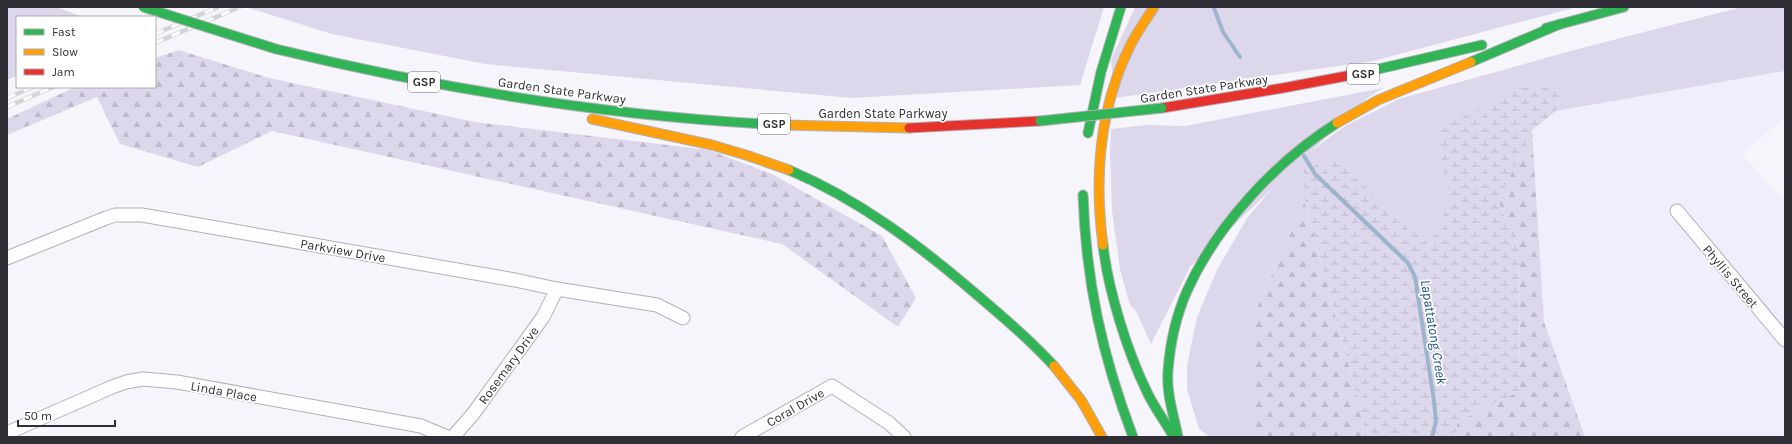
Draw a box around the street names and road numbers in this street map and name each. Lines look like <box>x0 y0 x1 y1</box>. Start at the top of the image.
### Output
road number: GSP <box>1347 64 1379 84</box>
street label: Garden State Parkway <box>1139 71 1269 106</box>
road number: GSP <box>408 72 440 92</box>
street label: Garden State Parkway <box>497 74 627 107</box>
street label: Garden State Parkway <box>818 106 948 121</box>
road number: GSP <box>758 114 790 134</box>
street label: Parkview Drive <box>299 236 387 265</box>
street label: Phyllis Street <box>1700 242 1761 311</box>
street label: Rosemary Drive <box>475 323 542 407</box>
street label: Linda Place <box>190 378 259 405</box>
street label: Coral Drive <box>764 385 827 430</box>

